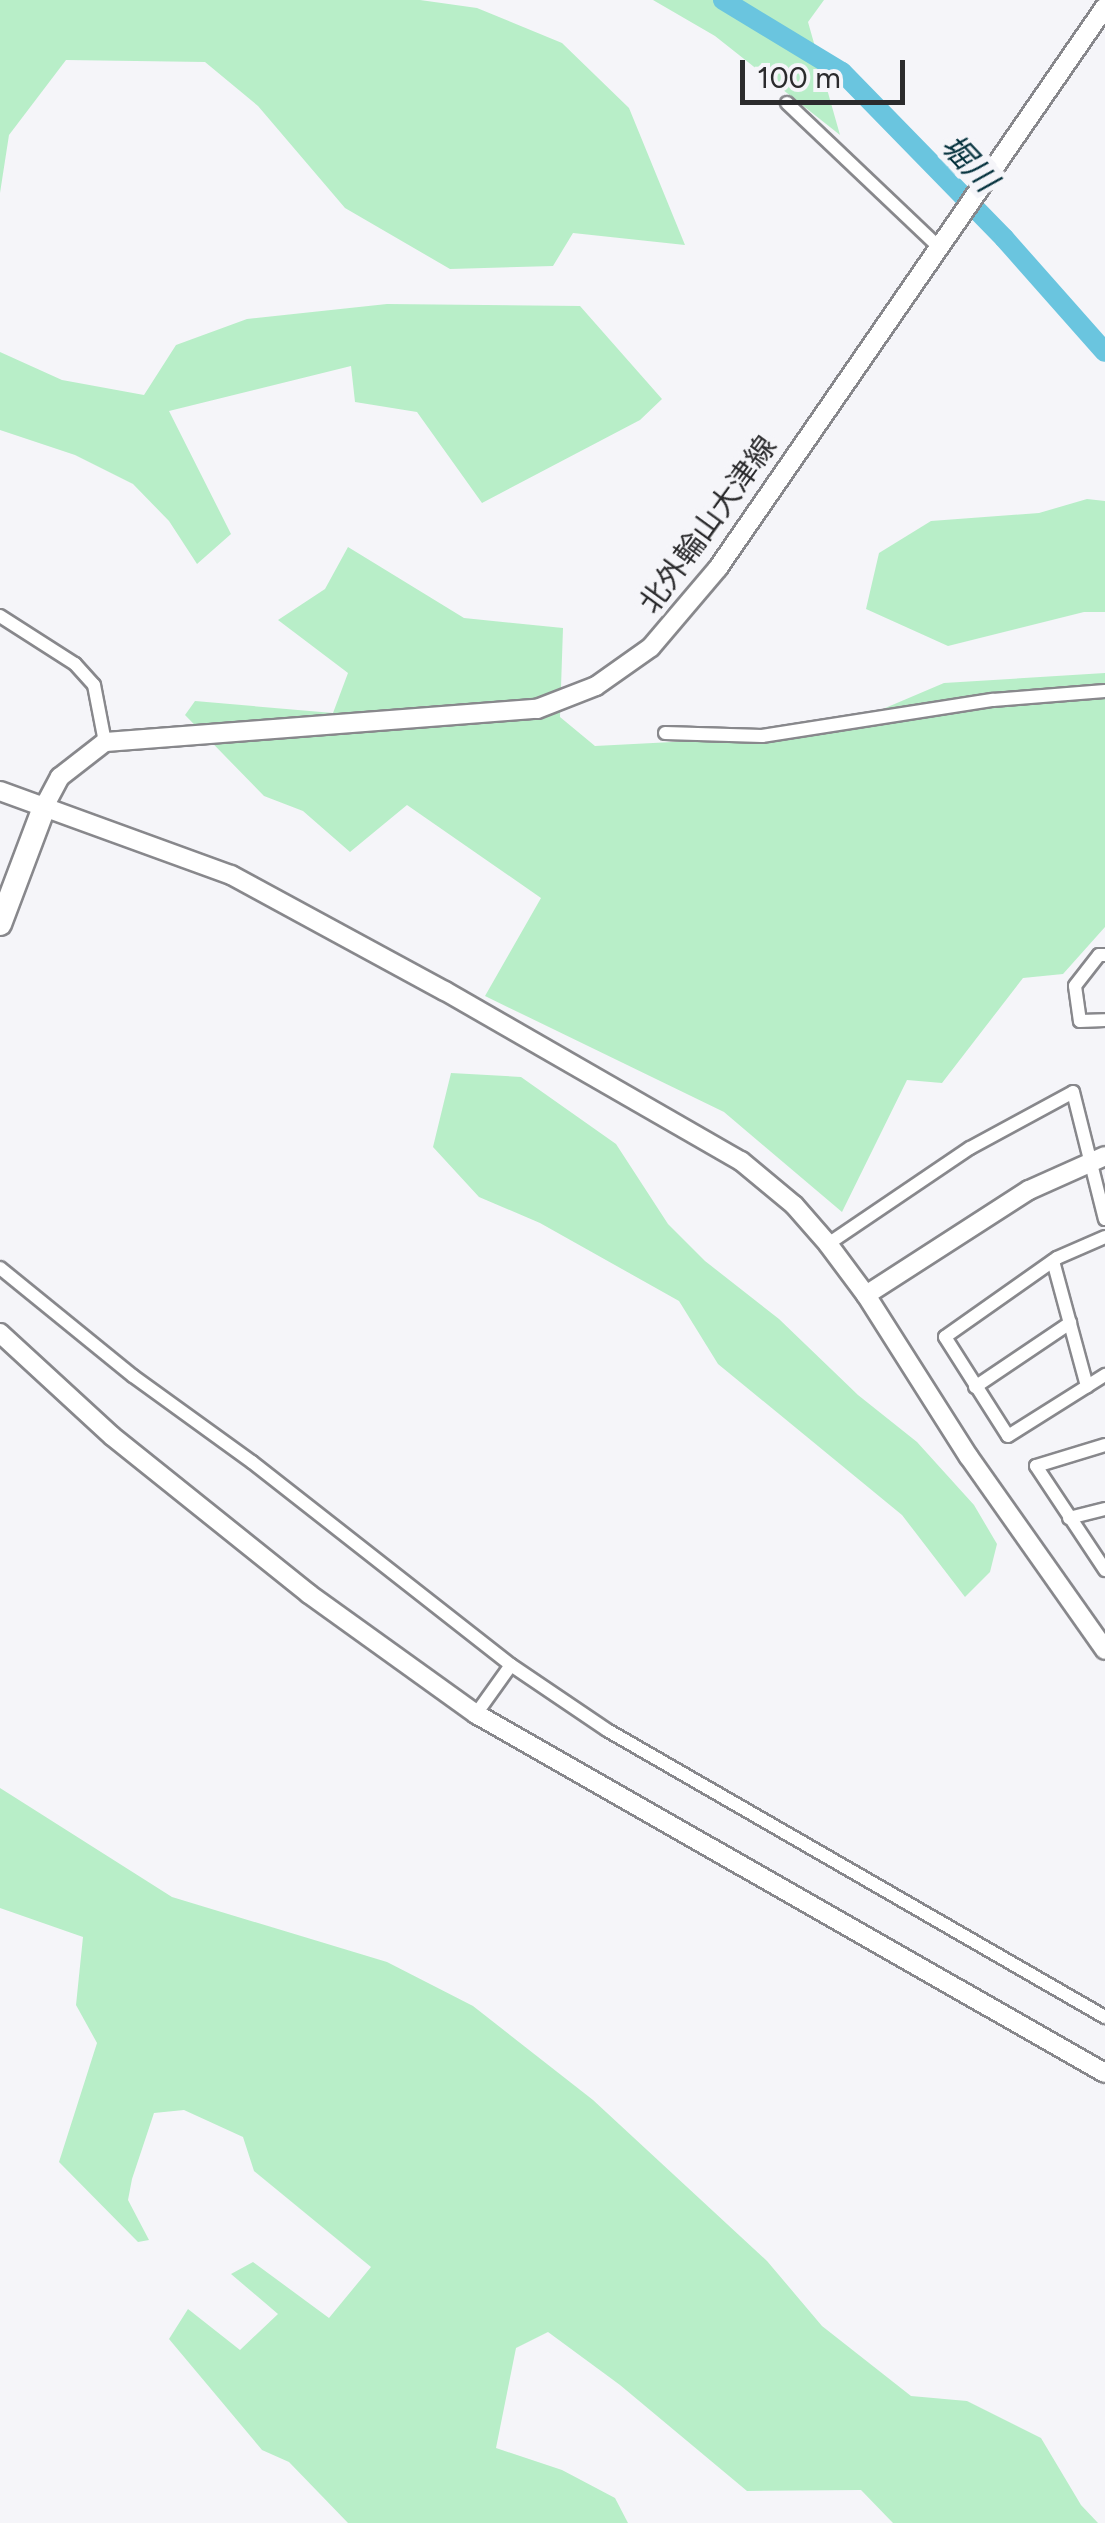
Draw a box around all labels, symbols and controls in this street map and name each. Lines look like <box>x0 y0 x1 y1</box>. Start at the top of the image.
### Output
scale bar <box>745 40 910 102</box>
text: 100 m <box>757 59 841 96</box>
water label: 堀川 <box>933 127 1005 199</box>
street label: 北外輪山大津線 <box>632 429 784 621</box>

